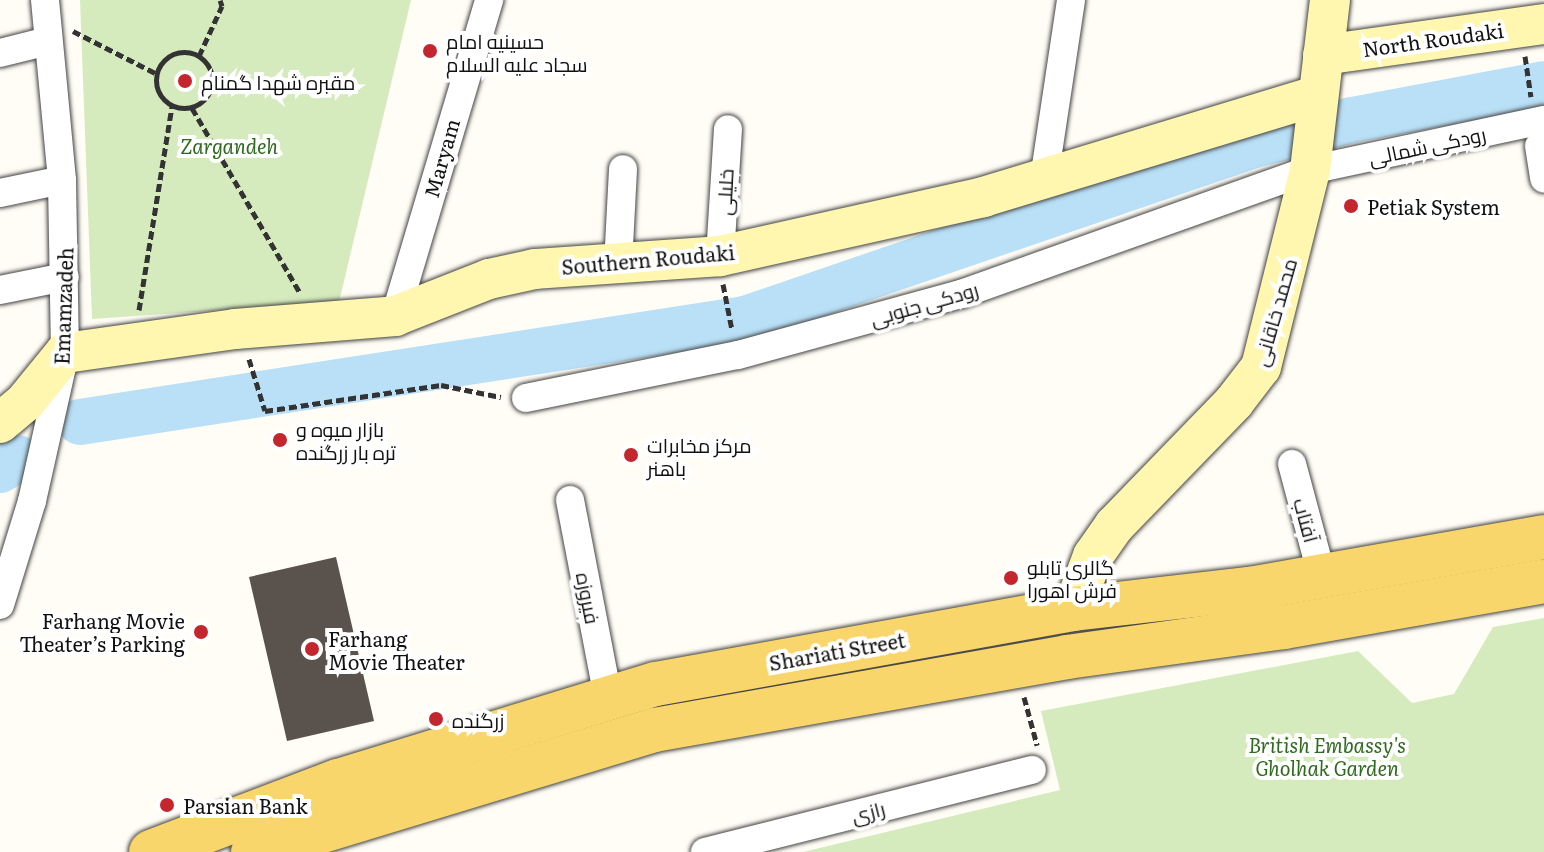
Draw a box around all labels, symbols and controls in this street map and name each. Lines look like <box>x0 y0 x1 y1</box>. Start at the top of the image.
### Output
street label: North Roudaki <box>1361 17 1505 61</box>
place label: حسینیه امام سجاد علیه السلام <box>446 28 588 75</box>
marker: حسینیه امام سجاد علیه السلام <box>421 42 439 60</box>
place label: مقبره شهدا گمنام <box>201 69 355 93</box>
marker: مقبره شهدا گمنام <box>176 72 194 90</box>
street label: Maryam <box>418 116 464 200</box>
street label: رودکی شمالی <box>1366 121 1488 169</box>
park label: Zargandeh <box>180 133 278 157</box>
street label: خلیلی <box>711 168 737 216</box>
place label: Petiak System <box>1367 194 1500 218</box>
marker: Petiak System <box>1342 197 1360 215</box>
street label: Southern Roudaki <box>560 239 736 279</box>
street label: Emamzadeh <box>49 247 77 365</box>
street label: محمد خاقانی <box>1247 255 1301 369</box>
street label: رودکی جنوبی <box>867 276 981 330</box>
place label: بازار میوه و تره بار زرگنده <box>296 416 396 463</box>
marker: بازار میوه و تره بار زرگنده <box>271 431 289 449</box>
place label: مرکز مخابرات باهنر <box>647 432 752 479</box>
marker: مرکز مخابرات باهنر <box>622 446 640 464</box>
street label: آفتاب <box>1290 495 1324 545</box>
place label: گالری تابلو فرش اهورا <box>1027 554 1117 601</box>
marker: گالری تابلو فرش اهورا <box>1002 569 1020 587</box>
street label: فیروزه <box>572 570 606 626</box>
place label: Farhang Movie Theater’s Parking <box>19 608 185 655</box>
marker: Farhang Movie Theater’s Parking <box>192 623 210 641</box>
place label: Farhang Movie Theater <box>328 626 465 673</box>
street label: Shariati Street <box>767 627 907 675</box>
marker: Farhang Movie Theater <box>303 640 321 658</box>
place label: زرگنده <box>452 707 504 731</box>
marker: زرگنده <box>427 710 445 728</box>
park label: British Embassy's Gholhak Garden <box>1248 732 1406 779</box>
place label: Parsian Bank <box>183 793 308 817</box>
street label: رازی <box>849 795 887 827</box>
marker: Parsian Bank <box>158 796 176 814</box>

